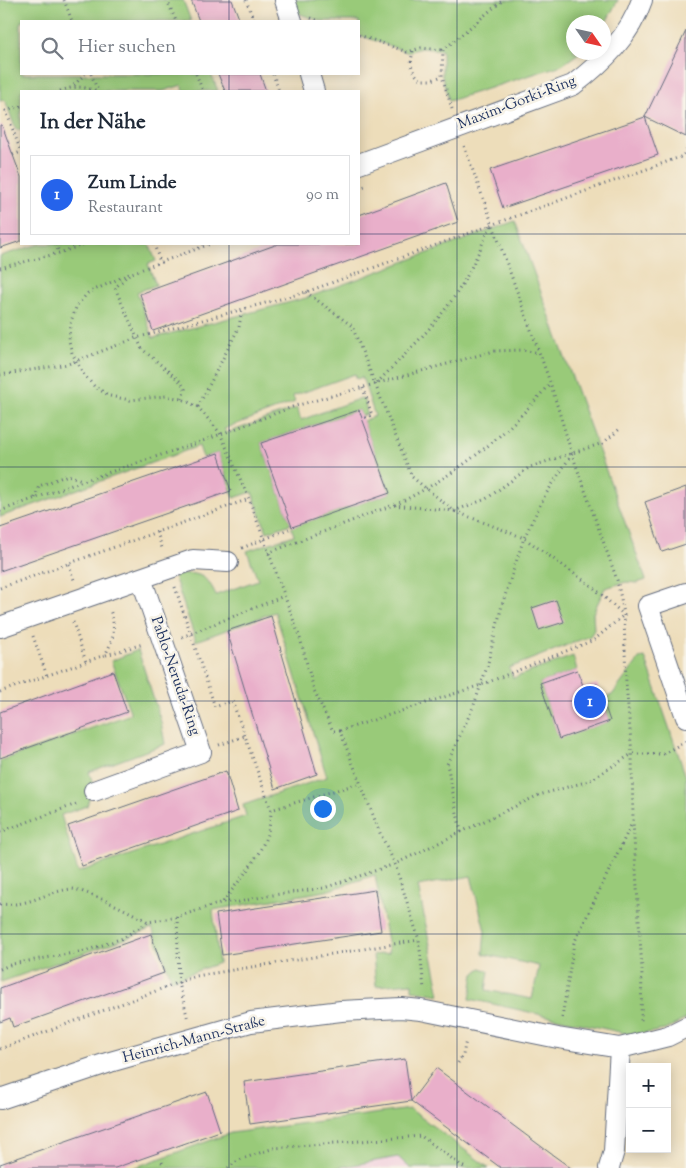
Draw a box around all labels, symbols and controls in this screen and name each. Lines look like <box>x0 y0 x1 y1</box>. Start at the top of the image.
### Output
north arrow <box>566 15 611 60</box>
search box <box>20 20 360 75</box>
icon: search <box>38 34 66 62</box>
text: Hier suchen <box>78 34 176 61</box>
street label: Maxim-Gorki-Ring <box>455 71 579 135</box>
text: In der Nähe <box>40 108 146 138</box>
text: Zum Linde <box>88 170 177 197</box>
text: 1 <box>54 184 60 207</box>
text: 90 m <box>306 184 339 207</box>
text: Restaurant <box>88 197 163 220</box>
street label: Pablo-Neruda-Ring <box>145 614 205 738</box>
pin: 1 <box>574 683 606 721</box>
your location <box>310 796 336 822</box>
street label: Heinrich-Mann-Straße <box>120 1011 268 1069</box>
map controls <box>626 1063 671 1153</box>
button: + <box>626 1063 671 1108</box>
button: − <box>626 1108 671 1153</box>

